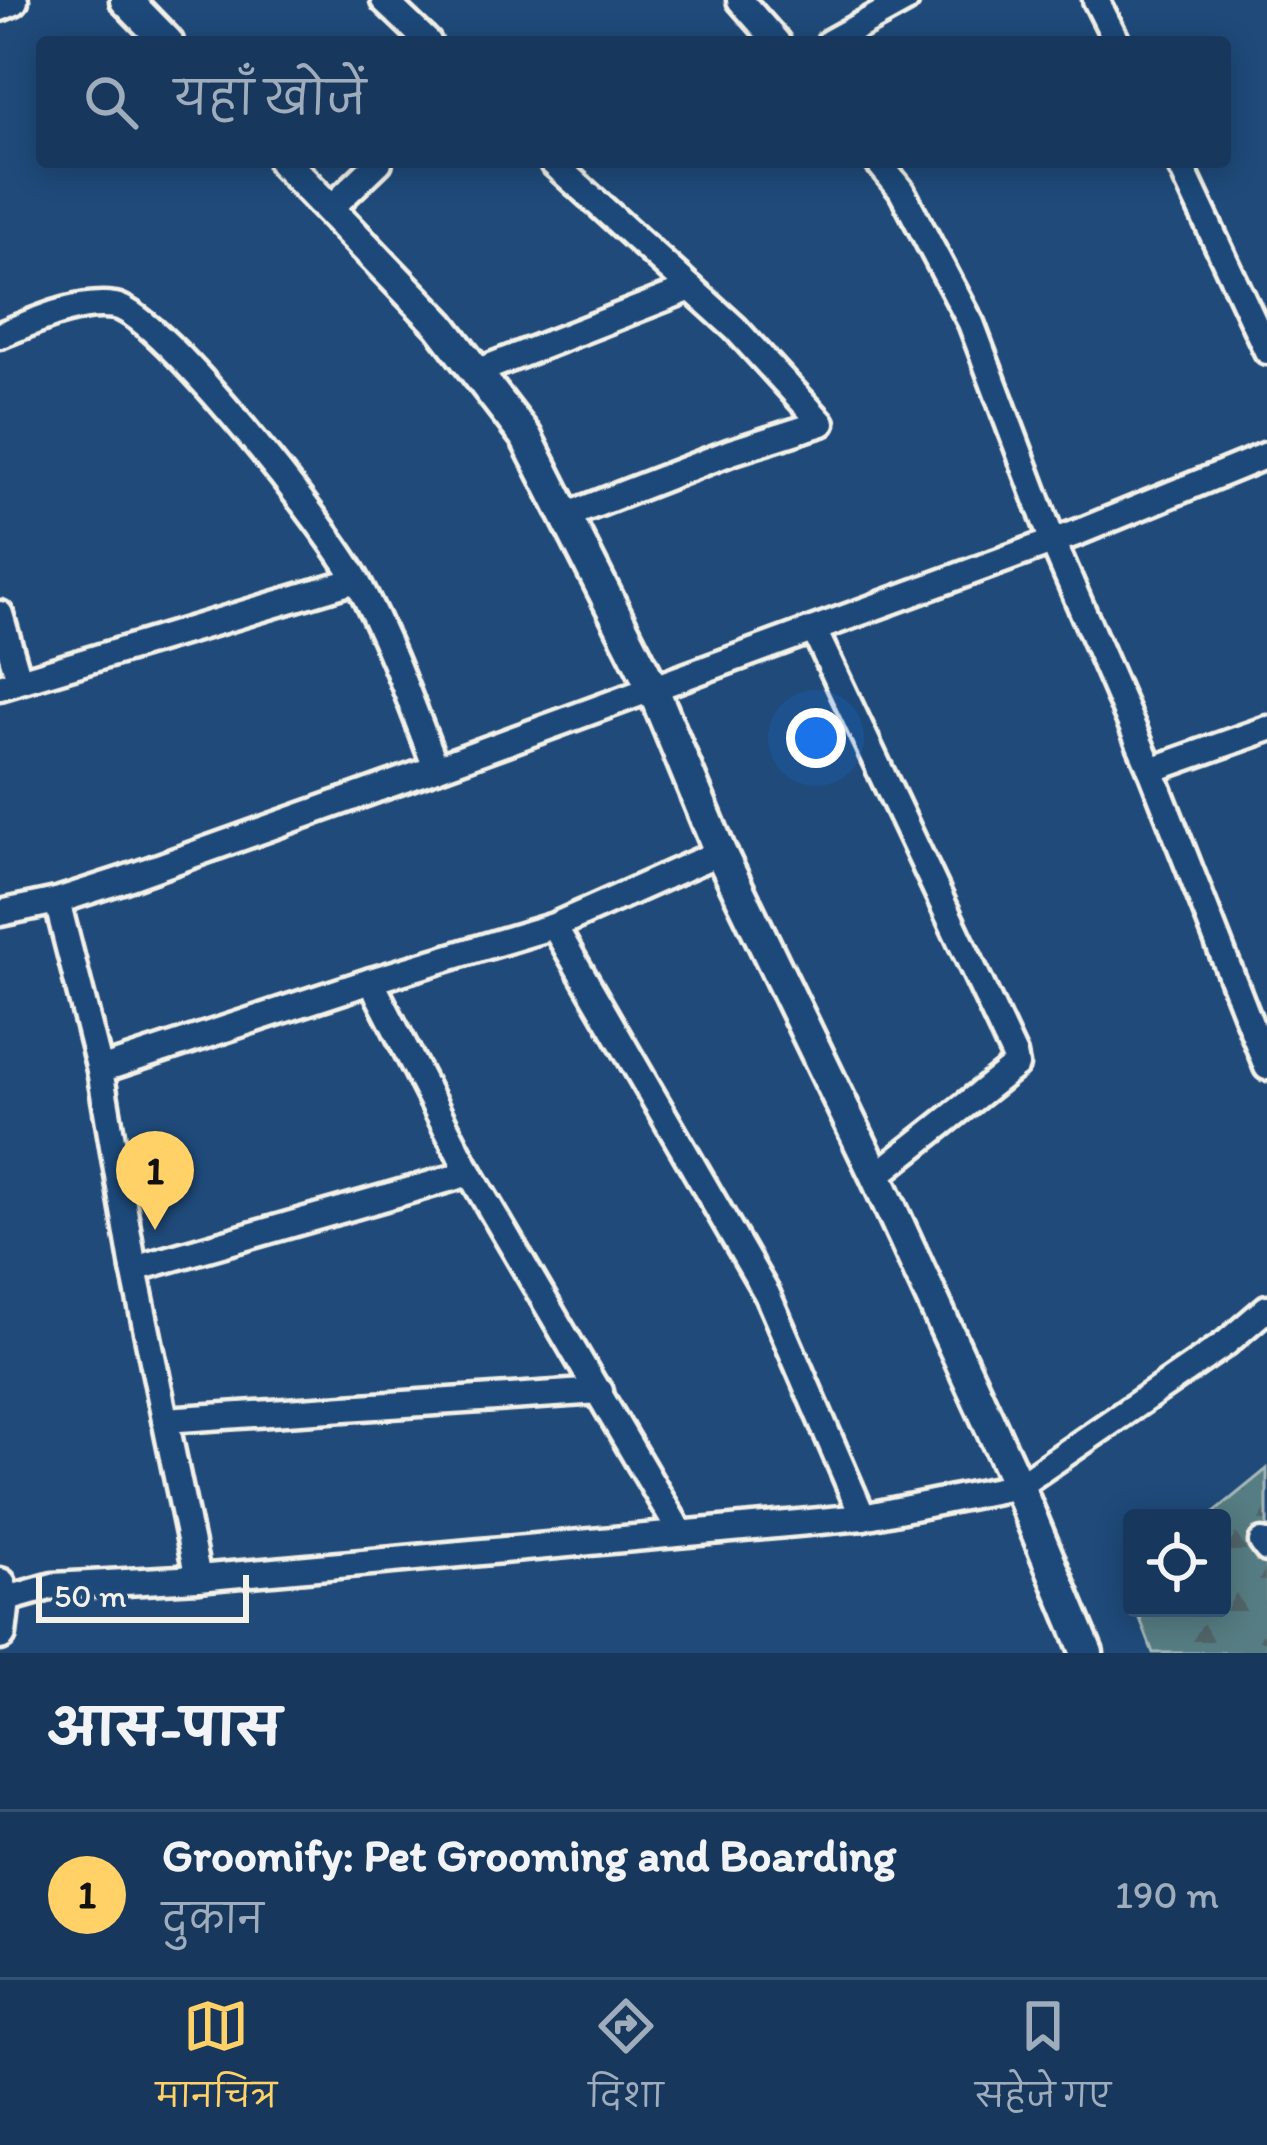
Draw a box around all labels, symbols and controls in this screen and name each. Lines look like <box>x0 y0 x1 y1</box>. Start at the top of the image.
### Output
search box <box>36 36 1231 168</box>
icon: search <box>78 69 144 135</box>
text: यहाँ खोजें <box>174 71 366 125</box>
your location <box>786 708 846 768</box>
pin: 1 <box>116 1131 194 1230</box>
map controls <box>1123 1509 1231 1617</box>
button: locate <box>1123 1509 1231 1617</box>
scale bar <box>36 1569 249 1622</box>
text: 50 m <box>54 1576 127 1615</box>
text: आस-पास <box>48 1697 281 1758</box>
text: Groomify: Pet Grooming and Boarding <box>162 1828 896 1882</box>
text: 1 <box>78 1871 96 1918</box>
text: 190 m <box>1115 1871 1219 1918</box>
text: दुकान <box>162 1895 263 1942</box>
tab: मानचित्र <box>156 1993 277 2132</box>
tab: दिशा <box>589 1993 663 2132</box>
tab: सहेजे गए <box>975 1993 1111 2132</box>

